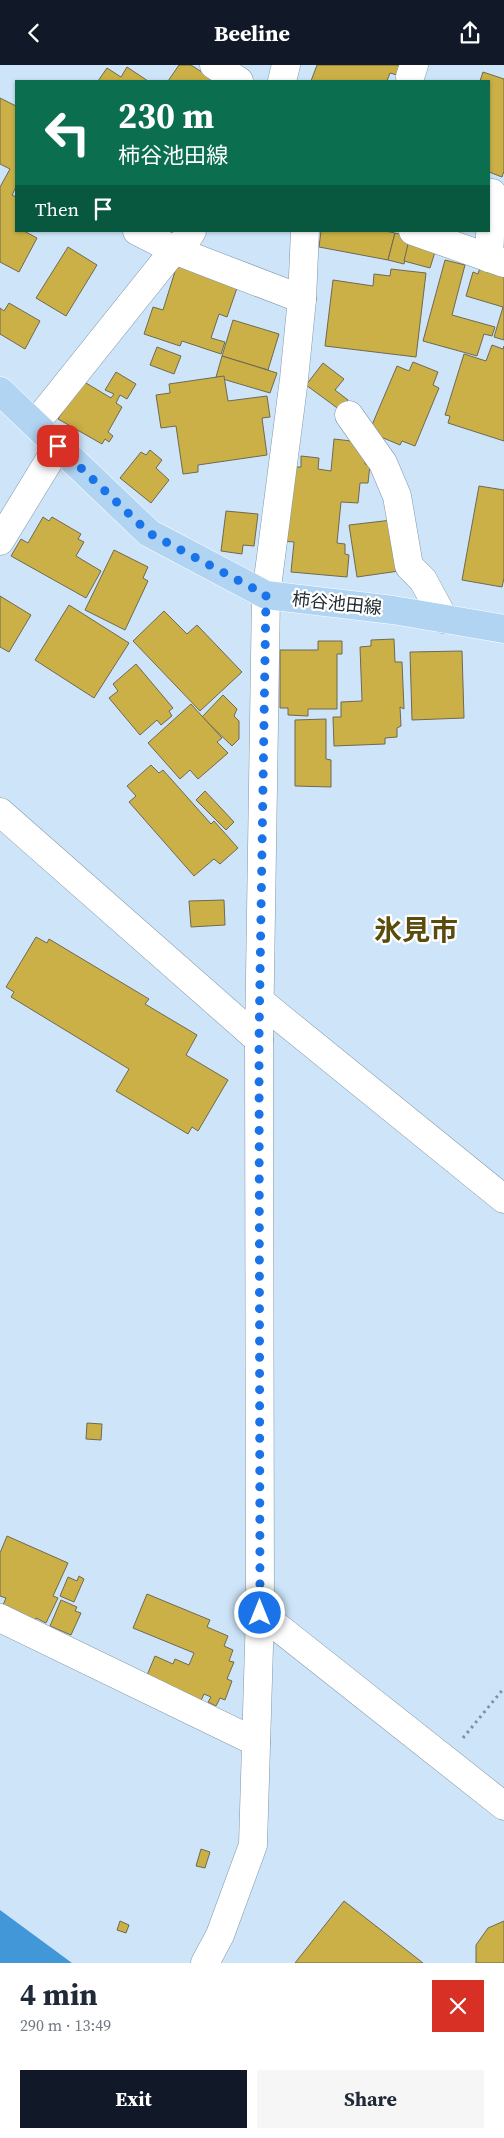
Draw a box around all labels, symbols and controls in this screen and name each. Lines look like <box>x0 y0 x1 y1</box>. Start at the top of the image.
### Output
text: Beeline <box>214 18 290 48</box>
icon: back <box>20 19 48 47</box>
icon: share <box>456 19 484 47</box>
text: 230 m <box>118 92 214 140</box>
icon: left <box>35 100 100 165</box>
text: 柿谷池田線 <box>118 140 228 170</box>
icon: arrive <box>89 195 117 223</box>
text: Then <box>35 196 79 222</box>
pin <box>37 425 79 467</box>
icon: arrive <box>44 432 72 460</box>
street label: 柿谷池田線 <box>291 586 383 620</box>
district label: 氷見市 <box>374 911 458 949</box>
position arrow <box>233 1586 285 1638</box>
text: 4 min <box>20 1974 98 2015</box>
button: close <box>432 1980 484 2032</box>
text: 290 m · 13:49 <box>20 2014 111 2036</box>
button: Exit <box>20 2070 247 2128</box>
button: Share <box>257 2070 484 2128</box>

